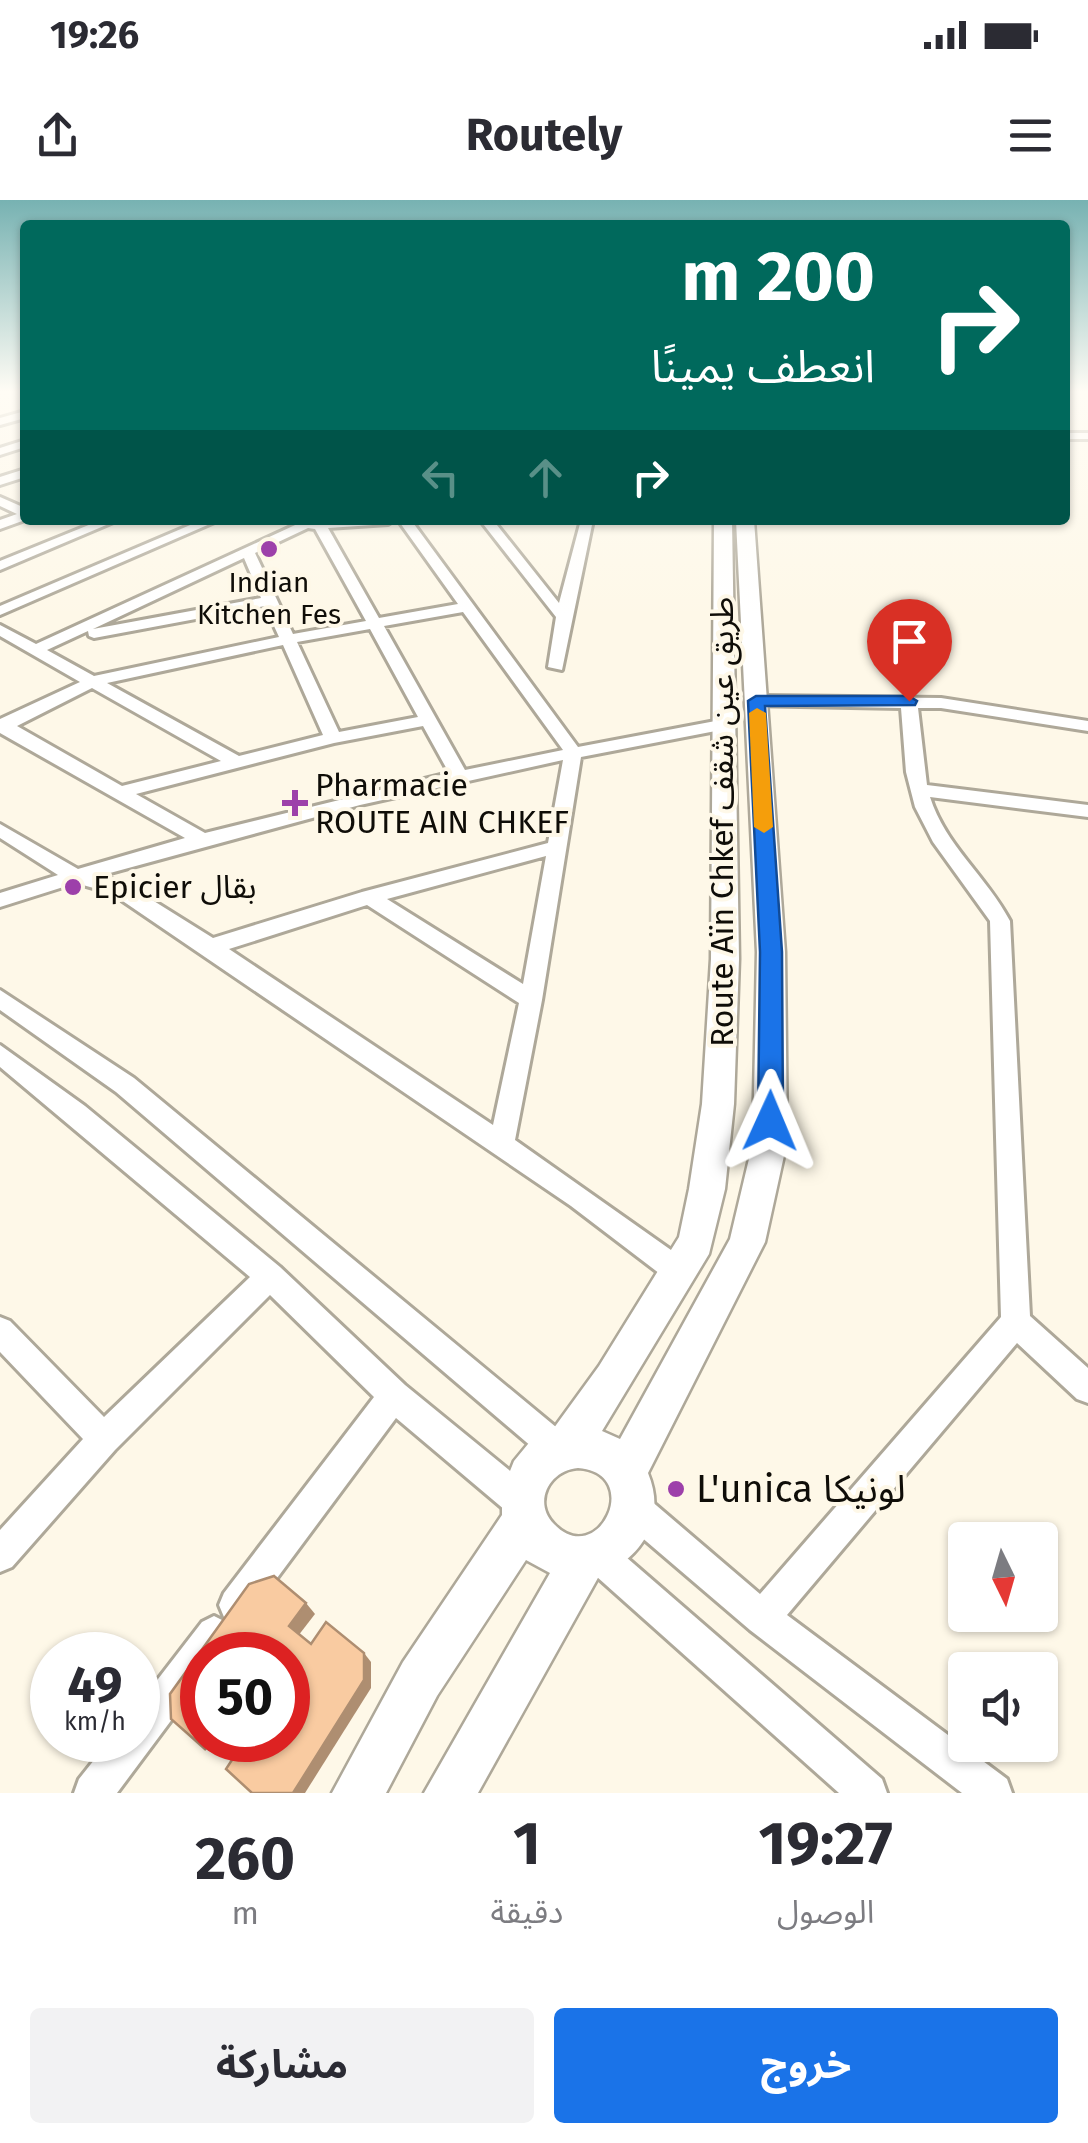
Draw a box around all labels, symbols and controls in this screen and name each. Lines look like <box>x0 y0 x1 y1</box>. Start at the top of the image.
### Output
text: 19:26 <box>50 12 139 58</box>
icon: share <box>30 108 85 163</box>
text: Routely <box>466 108 622 162</box>
icon: menu <box>1003 108 1058 163</box>
text: 200 m <box>681 235 875 319</box>
icon: right <box>910 260 1040 390</box>
text: انعطف يمينًا <box>651 340 875 394</box>
icon: left <box>413 450 468 505</box>
icon: ahead <box>518 450 573 505</box>
icon: right <box>623 450 678 505</box>
marker: Indian Kitchen Fes <box>258 538 280 560</box>
place label: Indian Kitchen Fes <box>197 566 341 631</box>
street label: Route Aïn Chkef طريق عين شقف <box>703 597 742 1047</box>
pin <box>867 599 952 702</box>
icon: arrive <box>882 614 937 669</box>
place label: Pharmacie ROUTE AIN CHKEF <box>315 766 569 841</box>
marker: Pharmacie ROUTE AIN CHKEF <box>284 792 306 814</box>
place label: Epicier بقال <box>93 868 256 906</box>
marker: Epicier بقال <box>62 876 84 898</box>
position arrow <box>718 1069 822 1173</box>
place label: L'unica لونيكا <box>696 1466 906 1512</box>
marker: L'unica لونيكا <box>665 1478 687 1500</box>
north arrow <box>948 1522 1058 1632</box>
map controls <box>948 1522 1058 1762</box>
speed limit sign: 50 <box>180 1632 310 1762</box>
button: sound <box>948 1652 1058 1762</box>
text: 49 <box>67 1655 123 1715</box>
text: km/h <box>64 1707 126 1737</box>
text: 1 <box>513 1808 541 1880</box>
text: 19:27 <box>758 1808 893 1880</box>
text: 260 <box>195 1823 295 1895</box>
text: دقيقة <box>490 1893 563 1931</box>
text: الوصول <box>777 1893 874 1931</box>
text: m <box>231 1894 259 1932</box>
button: مشاركة <box>30 2008 534 2123</box>
button: خروج <box>554 2008 1058 2123</box>

